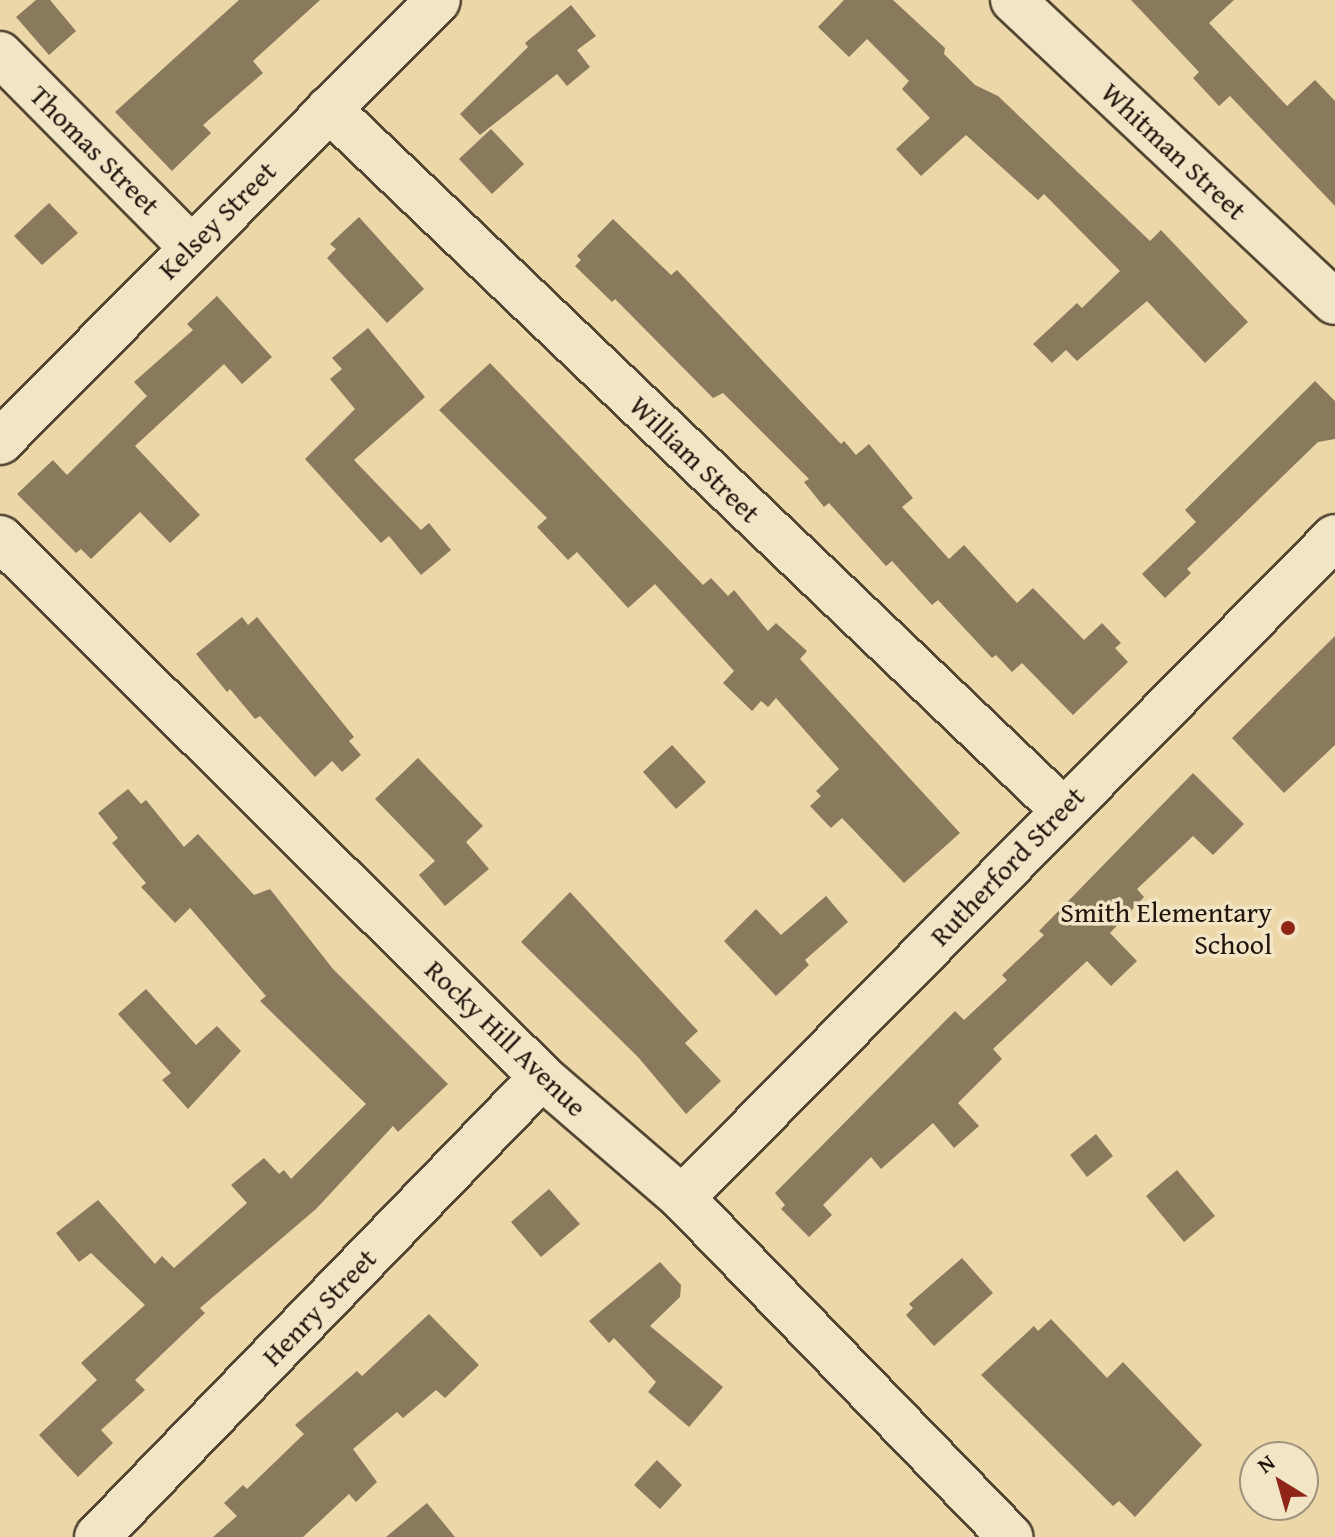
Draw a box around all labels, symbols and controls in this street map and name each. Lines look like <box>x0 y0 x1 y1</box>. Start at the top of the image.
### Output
street label: Whitman Street <box>1094 75 1254 227</box>
street label: Thomas Street <box>23 78 167 222</box>
street label: Kelsey Street <box>151 154 283 286</box>
street label: William Street <box>623 388 767 530</box>
street label: Rutherford Street <box>923 780 1091 952</box>
place label: Smith Elementary School <box>1060 895 1272 961</box>
marker: Smith Elementary School <box>1279 919 1297 937</box>
street label: Rocky Hill Avenue <box>418 953 594 1123</box>
street label: Henry Street <box>255 1241 383 1373</box>
north arrow <box>1239 1441 1319 1521</box>
text: N <box>1250 1446 1281 1481</box>

